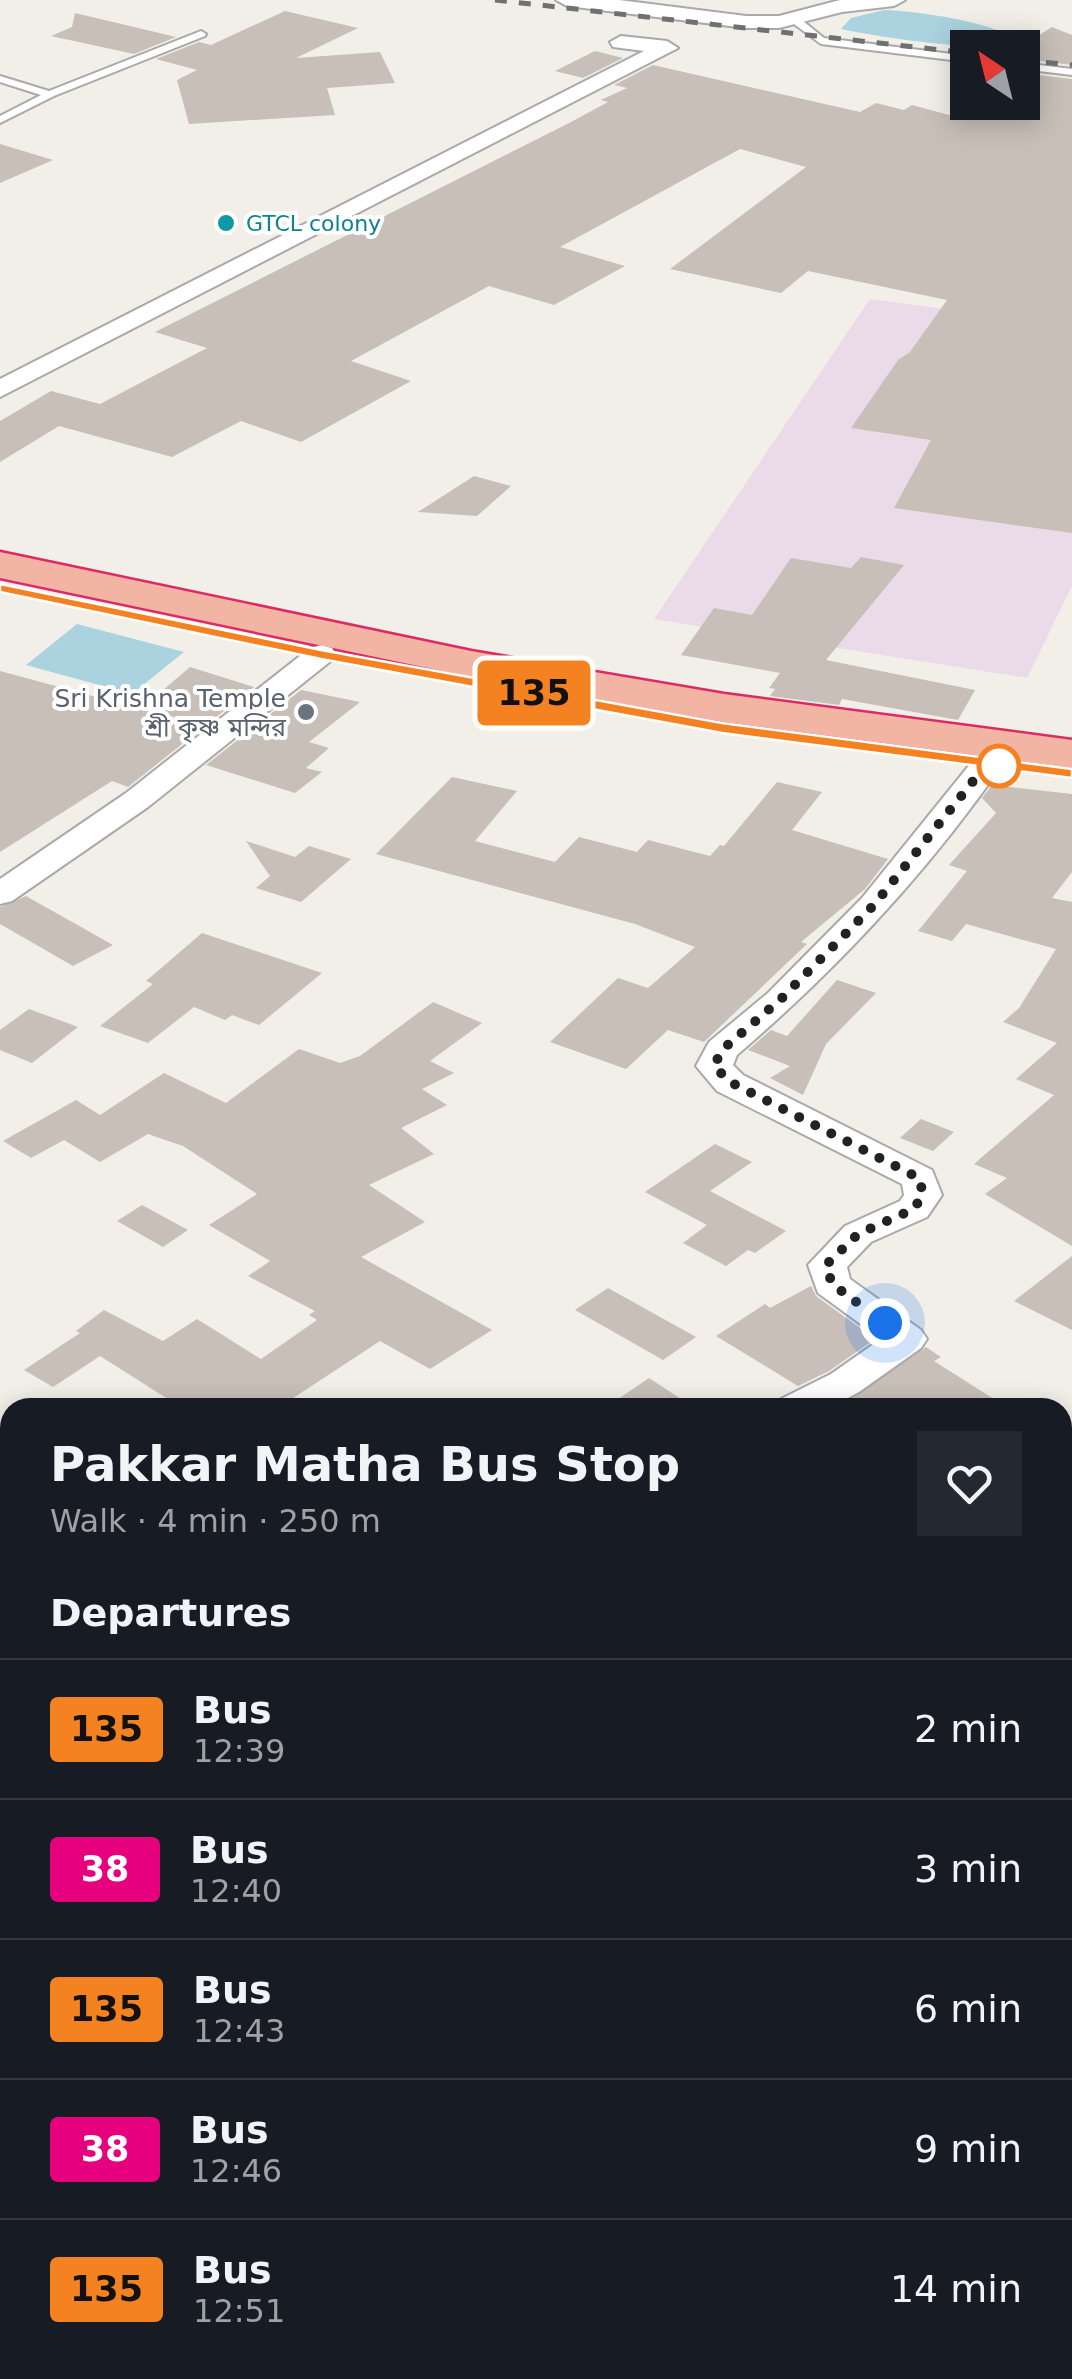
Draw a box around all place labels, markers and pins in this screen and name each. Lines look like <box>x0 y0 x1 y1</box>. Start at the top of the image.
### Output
place label: GTCL colony <box>246 211 381 236</box>
marker: GTCL colony <box>215 212 237 234</box>
place label: Sri Krishna Temple শ্রী কৃষ্ণ মন্দির <box>54 684 287 743</box>
marker: Sri Krishna Temple শ্রী কৃষ্ণ মন্দির <box>295 701 317 723</box>
unlabelled marker <box>978 745 1020 787</box>

